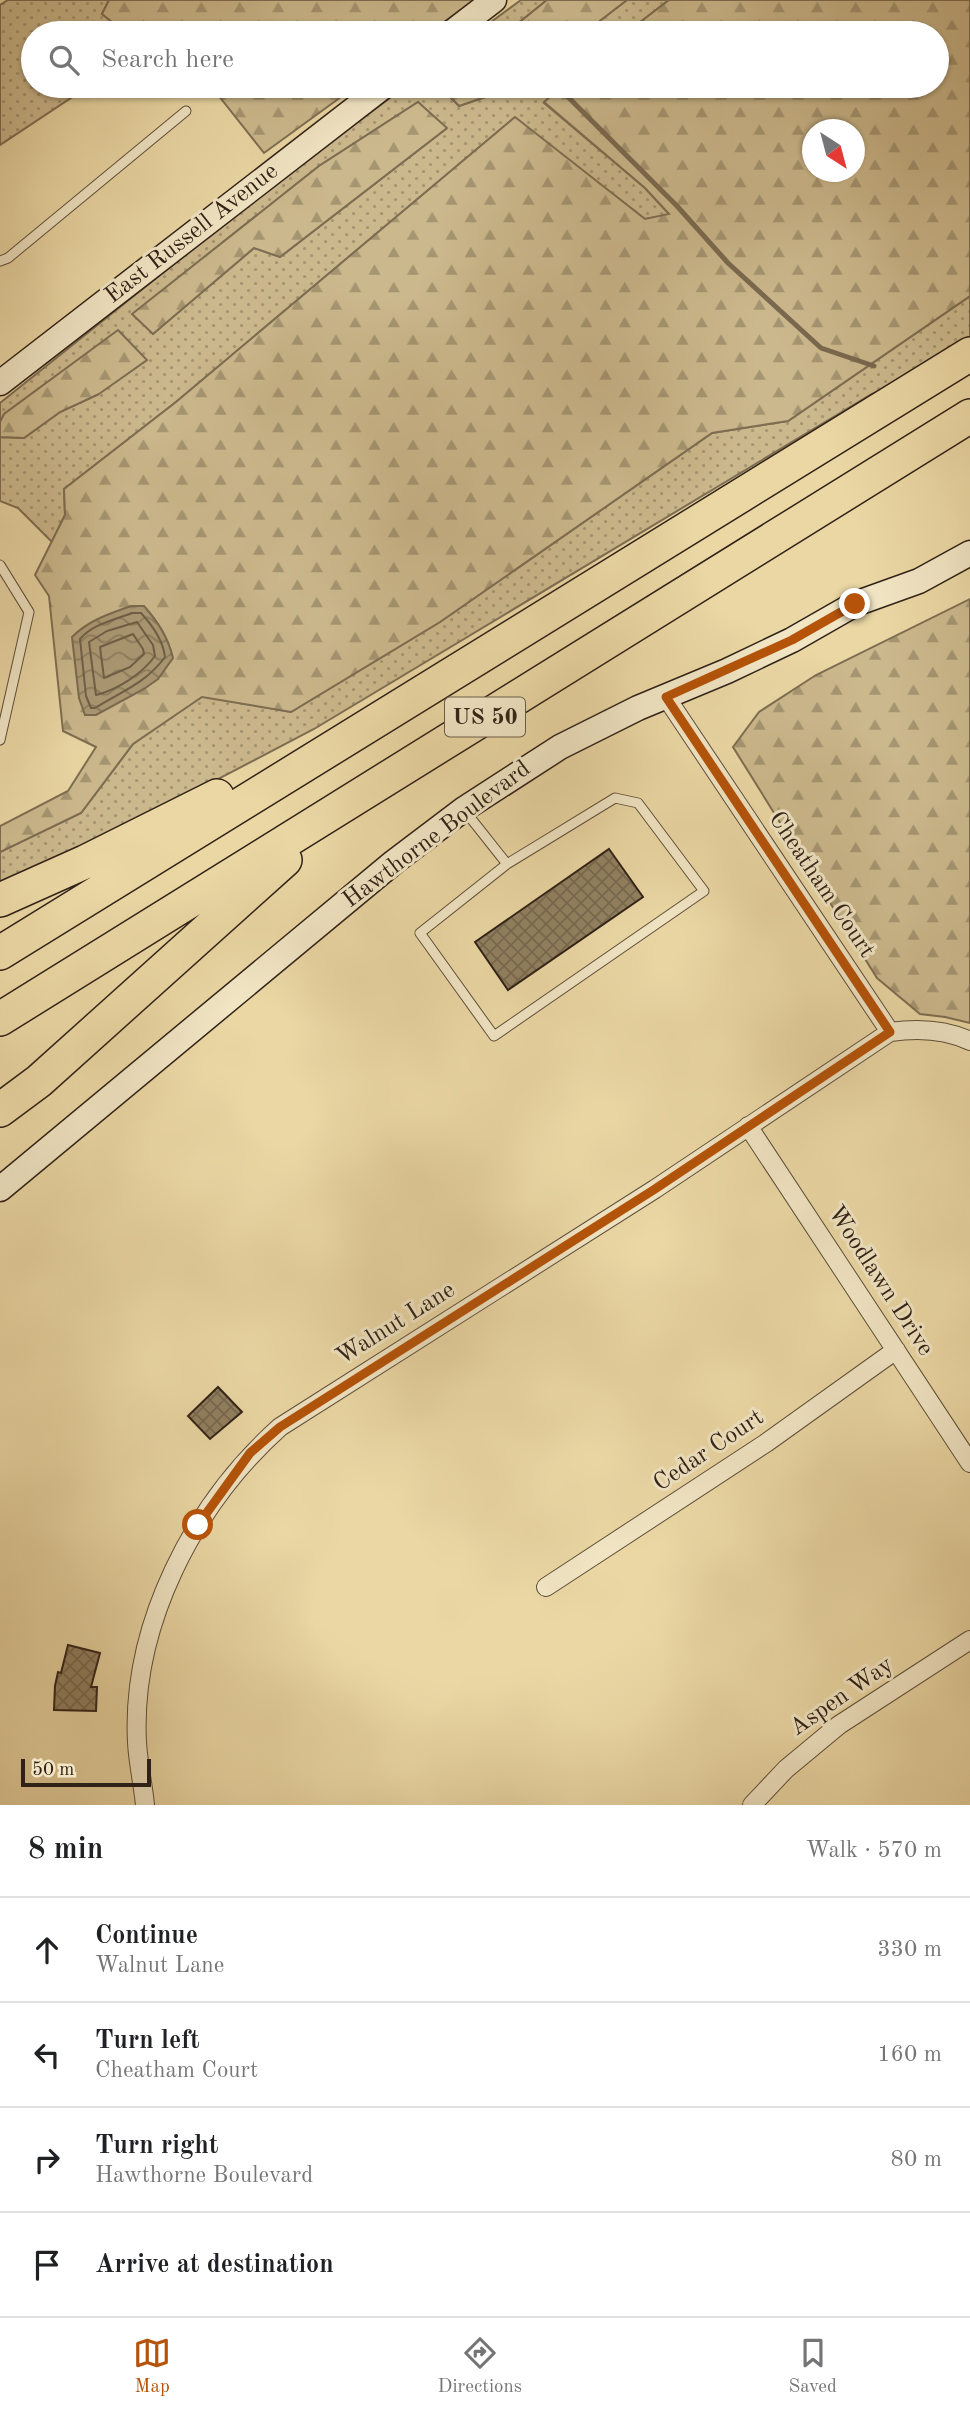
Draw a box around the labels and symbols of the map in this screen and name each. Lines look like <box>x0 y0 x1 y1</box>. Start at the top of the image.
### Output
north arrow <box>802 119 865 182</box>
street label: East Russell Avenue <box>101 159 283 309</box>
route end <box>839 588 870 619</box>
road number: US 50 <box>445 698 525 736</box>
street label: Hawthorne Boulevard <box>339 757 535 913</box>
street label: Cheatham Court <box>763 808 879 962</box>
street label: Woodlawn Drive <box>823 1202 937 1360</box>
street label: Walnut Lane <box>332 1278 460 1370</box>
street label: Cedar Court <box>650 1406 768 1496</box>
route start <box>182 1509 213 1540</box>
street label: Aspen Way <box>786 1653 898 1741</box>
scale bar <box>21 1756 150 1788</box>

